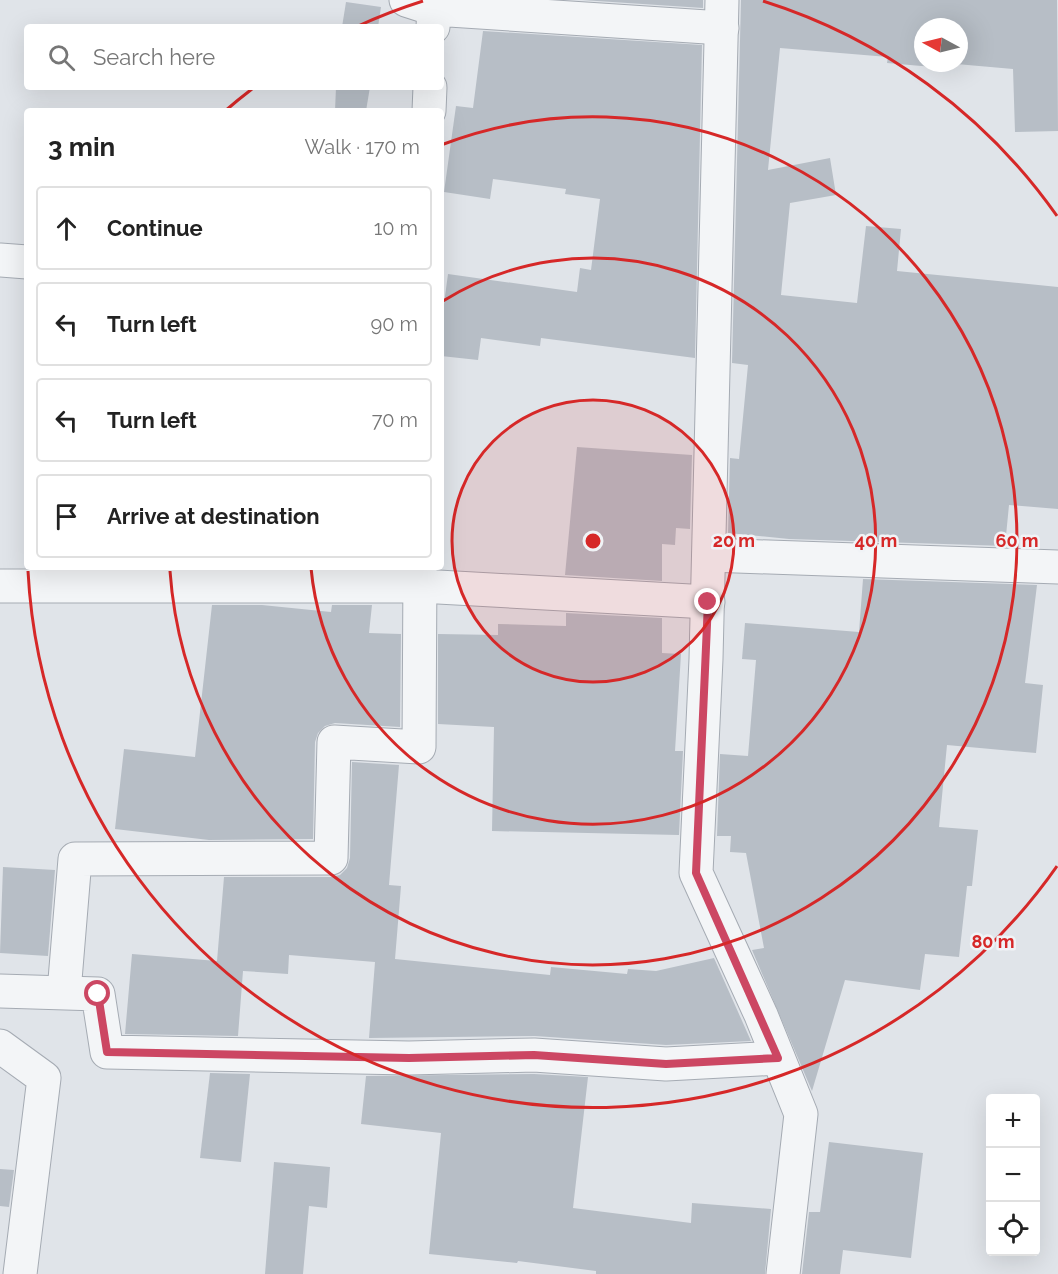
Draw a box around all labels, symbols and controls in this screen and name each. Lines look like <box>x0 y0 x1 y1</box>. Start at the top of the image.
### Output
north arrow <box>914 18 968 72</box>
search box <box>24 24 444 90</box>
icon: search <box>45 41 78 74</box>
text: Search here <box>93 44 215 70</box>
text: 3 min <box>48 132 115 162</box>
text: Walk · 170 m <box>304 135 420 159</box>
icon: ahead <box>50 212 83 245</box>
text: Continue <box>107 215 203 241</box>
text: 10 m <box>374 216 418 240</box>
icon: left <box>50 308 83 341</box>
text: Turn left <box>107 311 197 337</box>
text: 90 m <box>371 312 418 336</box>
icon: left <box>50 404 83 437</box>
text: Turn left <box>107 407 197 433</box>
text: 70 m <box>372 408 418 432</box>
icon: arrive <box>50 500 83 533</box>
text: Arrive at destination <box>107 503 320 529</box>
text: 20 m <box>713 530 755 551</box>
text: 40 m <box>855 530 897 551</box>
text: 60 m <box>995 530 1039 551</box>
centre of rings <box>583 531 603 551</box>
route end <box>694 588 720 614</box>
text: 80 m <box>971 931 1015 952</box>
route start <box>84 980 110 1006</box>
map controls <box>986 1094 1040 1256</box>
button: + <box>986 1094 1040 1148</box>
button: − <box>986 1148 1040 1202</box>
button: locate <box>986 1202 1040 1256</box>

